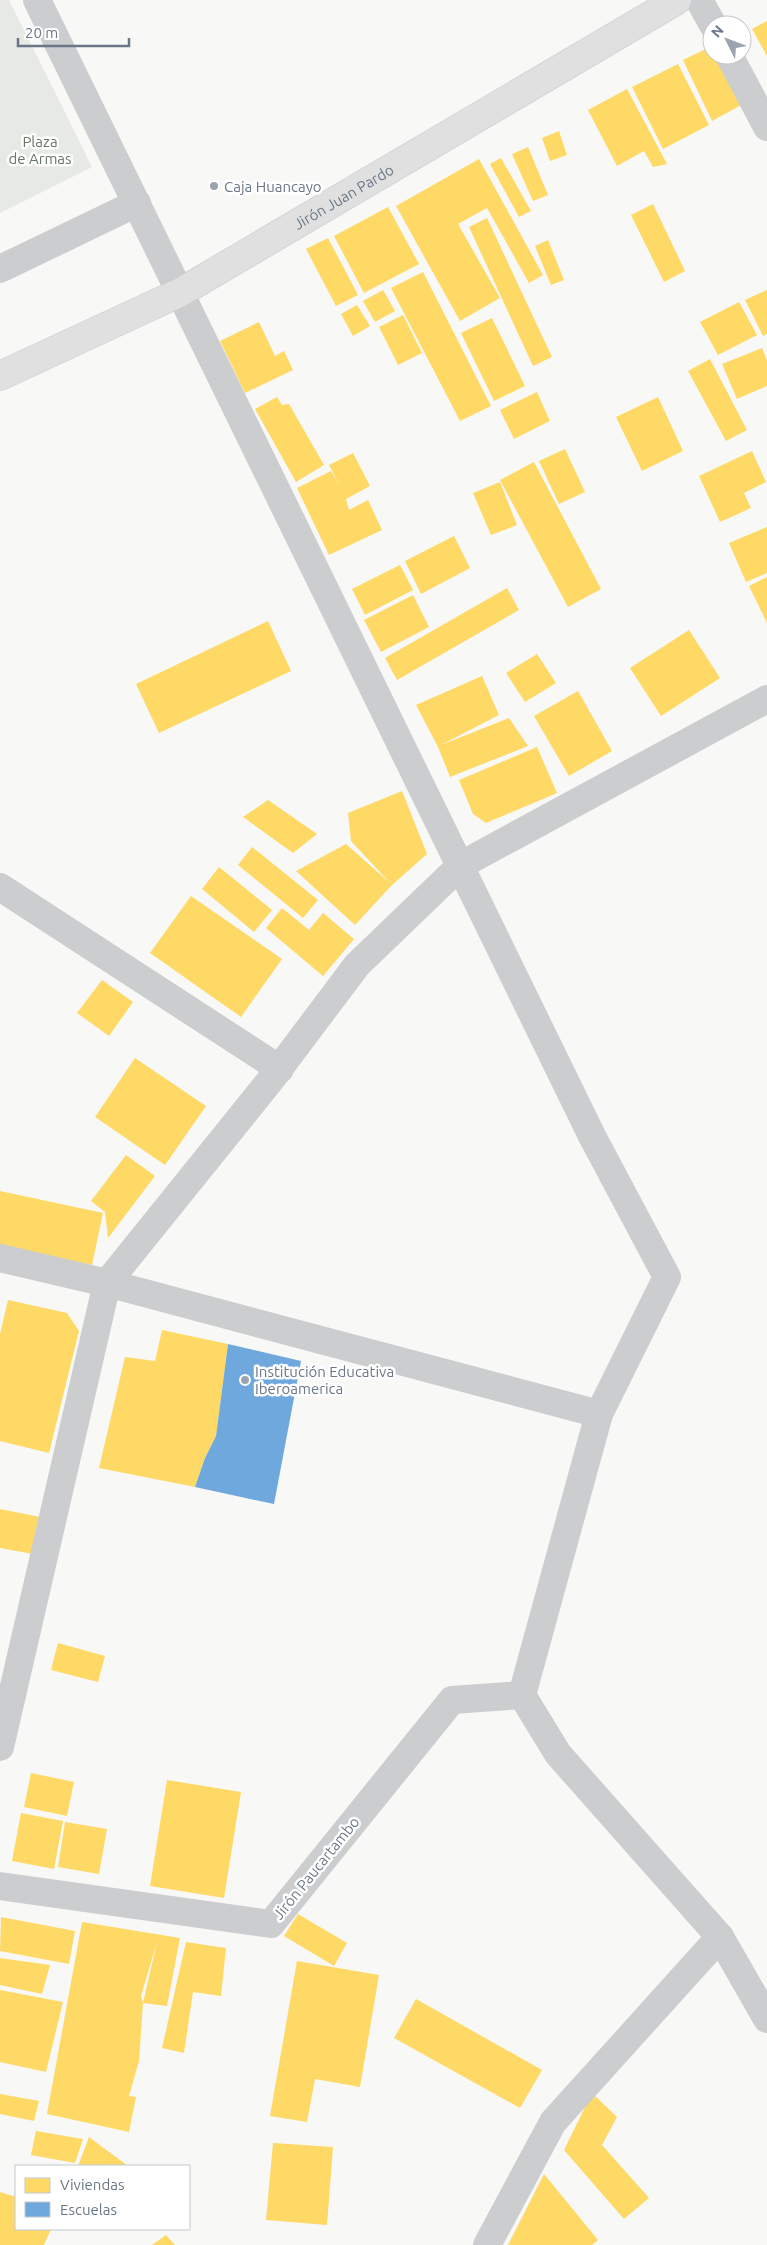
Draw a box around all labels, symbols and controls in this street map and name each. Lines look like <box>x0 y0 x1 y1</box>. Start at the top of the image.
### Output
scale bar <box>18 15 129 47</box>
north arrow <box>702 15 752 65</box>
text: N <box>708 22 727 41</box>
text: 20 m <box>25 24 58 41</box>
park label: Plaza de Armas <box>8 133 72 167</box>
street label: Jirón Juan Pardo <box>290 160 396 232</box>
place label: Caja Huancayo <box>224 178 322 195</box>
marker: Caja Huancayo <box>208 180 220 192</box>
place label: Institución Educativa Iberoamerica <box>255 1363 394 1397</box>
marker: Institución Educativa Iberoamerica <box>239 1374 251 1386</box>
street label: Jirón Paucartambo <box>269 1813 363 1923</box>
legend <box>15 2165 190 2230</box>
text: Viviendas <box>60 2176 124 2193</box>
text: Escuelas <box>60 2201 117 2218</box>

